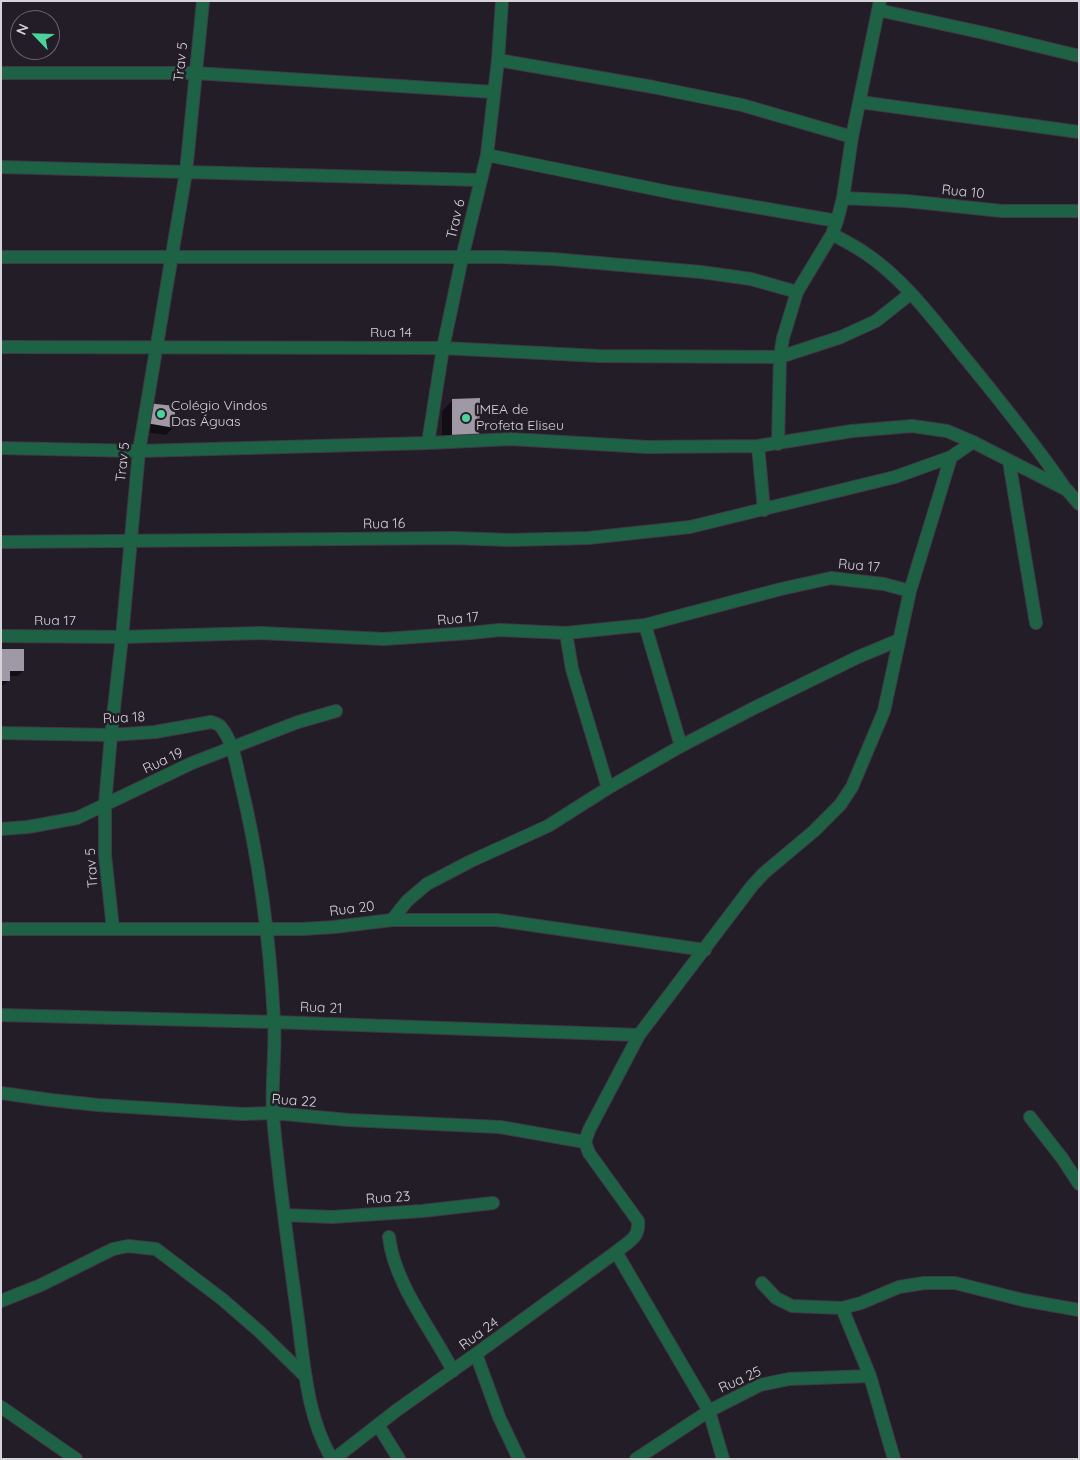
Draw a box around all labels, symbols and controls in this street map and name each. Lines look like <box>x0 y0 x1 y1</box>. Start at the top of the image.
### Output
north arrow <box>10 10 60 60</box>
text: N <box>12 21 33 38</box>
street label: Trav 5 <box>171 41 191 83</box>
street label: Rua 10 <box>941 181 985 203</box>
street label: Trav 6 <box>443 198 469 240</box>
street label: Rua 14 <box>370 325 412 341</box>
place label: Colégio Vindos Das Águas <box>171 398 267 431</box>
place label: IMEA de Profeta Eliseu <box>476 402 564 434</box>
marker: Colégio Vindos Das Águas <box>155 408 167 420</box>
marker: IMEA de Profeta Eliseu <box>460 412 472 424</box>
street label: Trav 5 <box>113 441 133 483</box>
street label: Rua 16 <box>363 515 405 533</box>
street label: Rua 17 <box>837 556 881 576</box>
street label: Rua 17 <box>436 609 480 629</box>
street label: Rua 17 <box>34 613 76 629</box>
street label: Rua 18 <box>102 709 146 727</box>
street label: Rua 19 <box>140 744 186 778</box>
street label: Trav 5 <box>82 847 102 889</box>
street label: Rua 20 <box>328 898 376 920</box>
street label: Rua 21 <box>299 999 343 1017</box>
street label: Rua 22 <box>271 1091 317 1111</box>
street label: Rua 23 <box>365 1188 411 1208</box>
street label: Rua 24 <box>456 1314 502 1354</box>
street label: Rua 25 <box>716 1363 764 1397</box>

